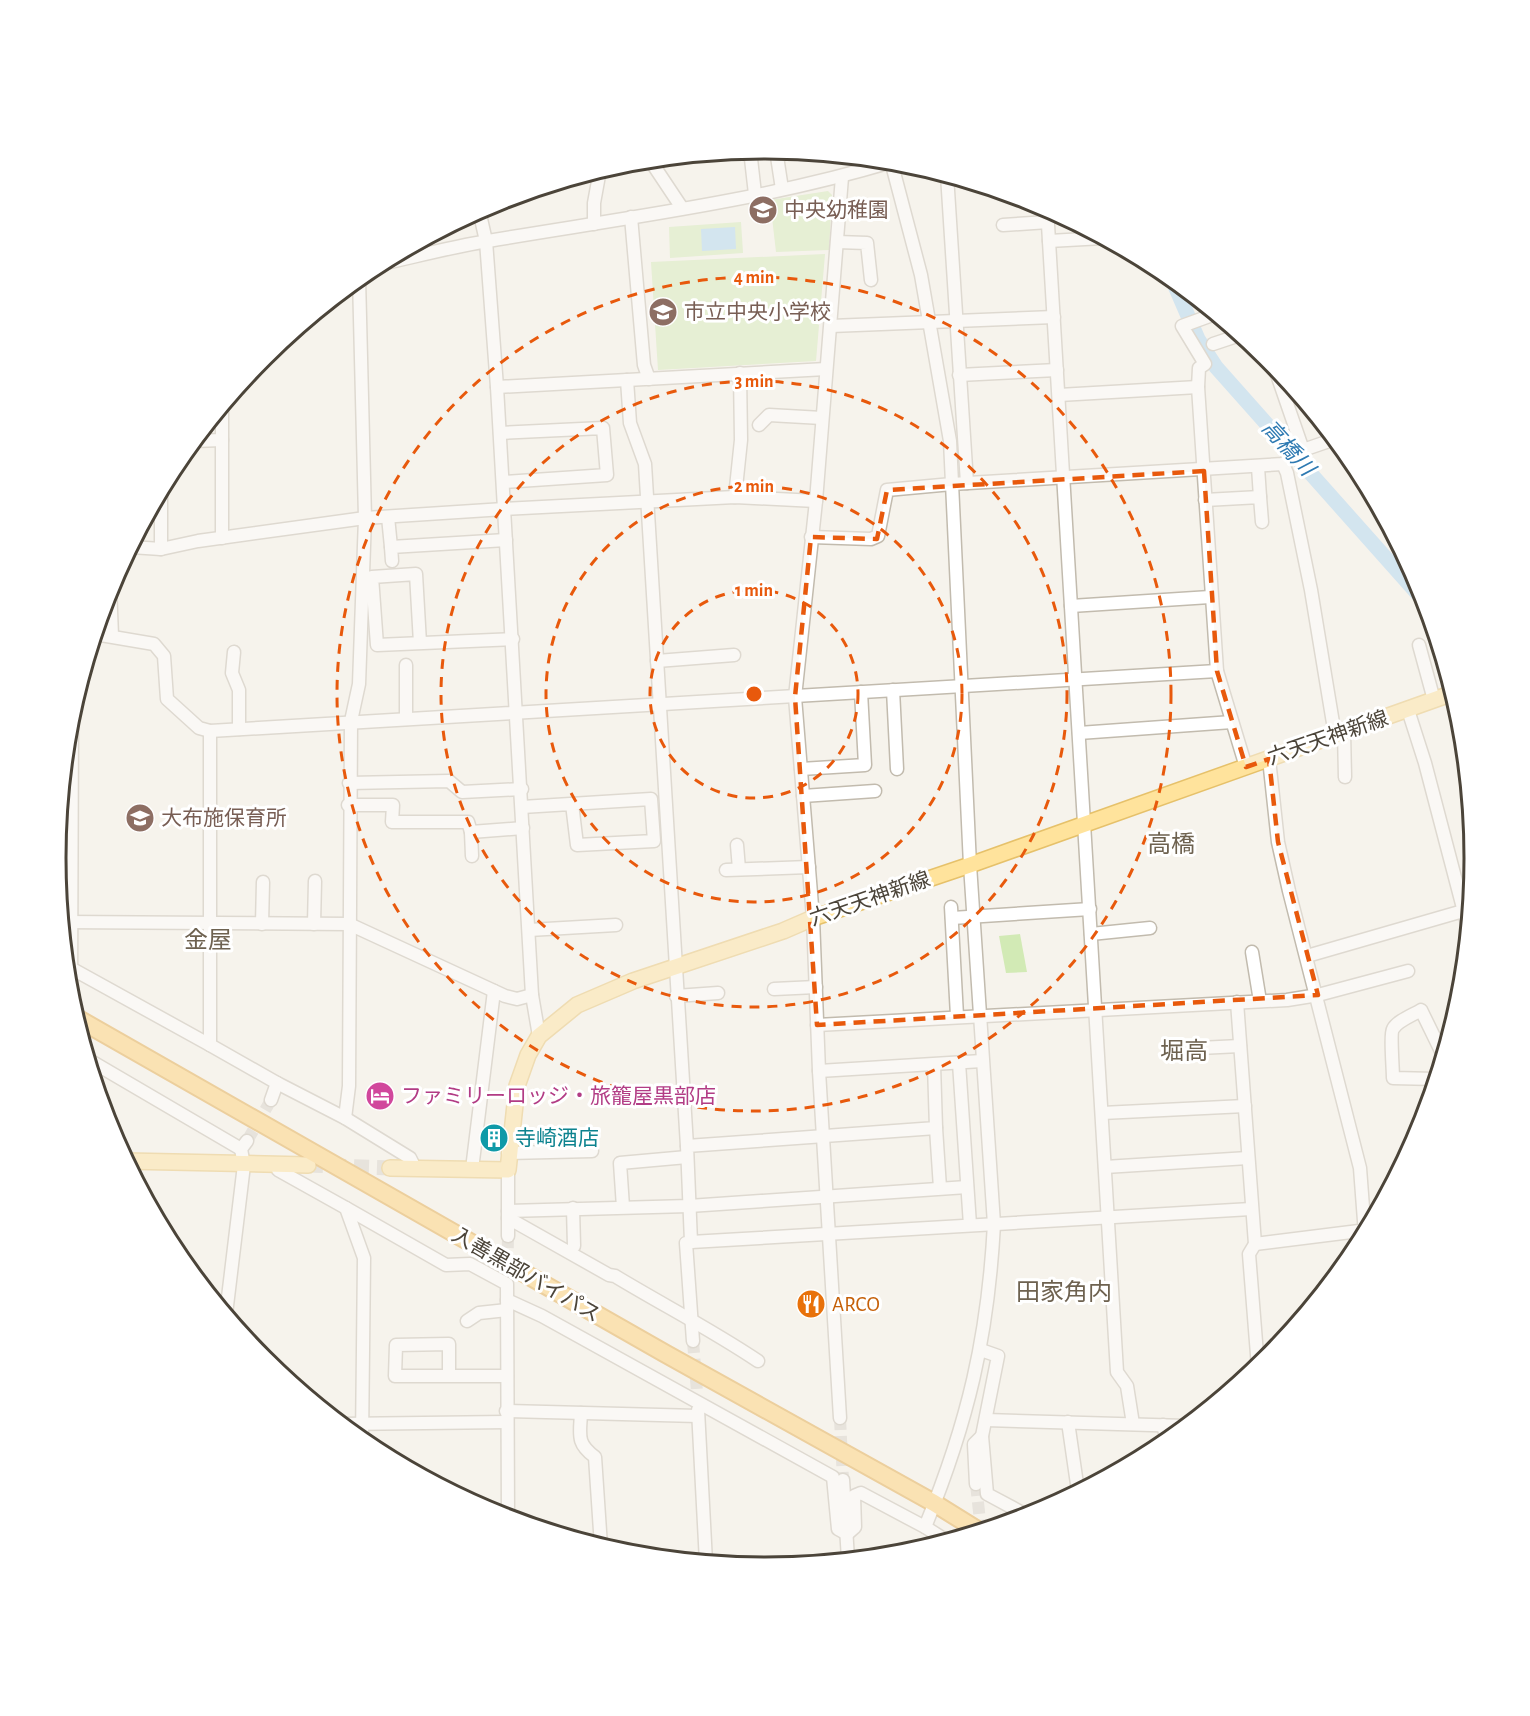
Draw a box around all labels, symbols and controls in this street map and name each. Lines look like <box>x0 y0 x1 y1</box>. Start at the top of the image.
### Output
school or university icon: 中央幼稚園 <box>747 194 779 226</box>
place label: 中央幼稚園 <box>784 199 889 221</box>
text: 4 min <box>734 269 774 287</box>
school or university icon: 市立中央小学校 <box>647 296 679 328</box>
place label: 市立中央小学校 <box>684 301 831 323</box>
text: 3 min <box>734 373 774 391</box>
water label: 高橋川 <box>1258 415 1320 481</box>
text: 2 min <box>734 478 774 496</box>
text: 1 min <box>735 582 773 600</box>
centre of rings <box>744 684 764 704</box>
street label: 六天天神新線 <box>1265 707 1391 768</box>
school or university icon: 大布施保育所 <box>124 802 156 834</box>
place label: 大布施保育所 <box>161 807 287 829</box>
district label: 高橋 <box>1147 831 1195 857</box>
street label: 六天天神新線 <box>807 868 933 929</box>
district label: 金屋 <box>184 927 232 953</box>
district label: 堀高 <box>1160 1038 1208 1064</box>
hotel icon: ファミリーロッジ・旅籠屋黒部店 <box>364 1080 396 1112</box>
place label: ファミリーロッジ・旅籠屋黒部店 <box>401 1085 716 1107</box>
building icon: 寺崎酒店 <box>478 1122 510 1154</box>
place label: 寺崎酒店 <box>515 1127 599 1149</box>
street label: 入善黒部バイパス <box>448 1223 604 1326</box>
district label: 田家角内 <box>1016 1279 1112 1305</box>
restaurant icon: ARCO <box>795 1288 827 1320</box>
place label: ARCO <box>832 1294 880 1315</box>

